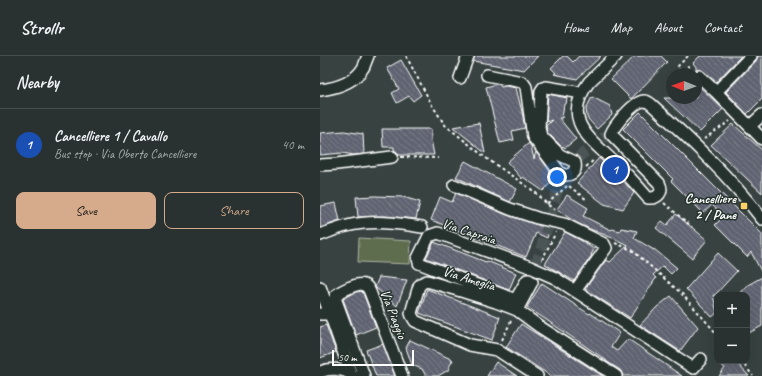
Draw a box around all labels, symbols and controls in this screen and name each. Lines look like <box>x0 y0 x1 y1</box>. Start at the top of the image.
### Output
text: Strollr <box>20 16 63 40</box>
text: Home <box>563 19 589 36</box>
text: Map <box>611 19 632 36</box>
text: About <box>654 19 682 36</box>
text: Contact <box>704 19 742 36</box>
north arrow <box>666 68 702 104</box>
text: Nearby <box>16 72 59 93</box>
text: Cancelliere 1 / Cavallo <box>54 127 167 146</box>
text: 1 <box>26 137 32 153</box>
text: 40 m <box>282 137 304 153</box>
text: Bus stop · Via Oberto Cancelliere <box>54 146 196 162</box>
pin: 1 <box>602 155 628 185</box>
your location <box>547 167 567 187</box>
place label: Cancelliere 2 / Pane <box>685 190 737 223</box>
button: Save <box>16 192 156 229</box>
button: Share <box>164 192 304 229</box>
marker: Cancelliere 2 / Pane <box>739 201 749 211</box>
street label: Via Capraia <box>440 215 499 249</box>
street label: Via Ameglia <box>441 263 498 295</box>
street label: Via Piaggio <box>376 287 411 342</box>
map controls <box>714 292 750 364</box>
button: + <box>714 292 750 328</box>
button: − <box>714 328 750 364</box>
scale bar <box>332 348 414 367</box>
text: 50 m <box>338 350 357 364</box>

